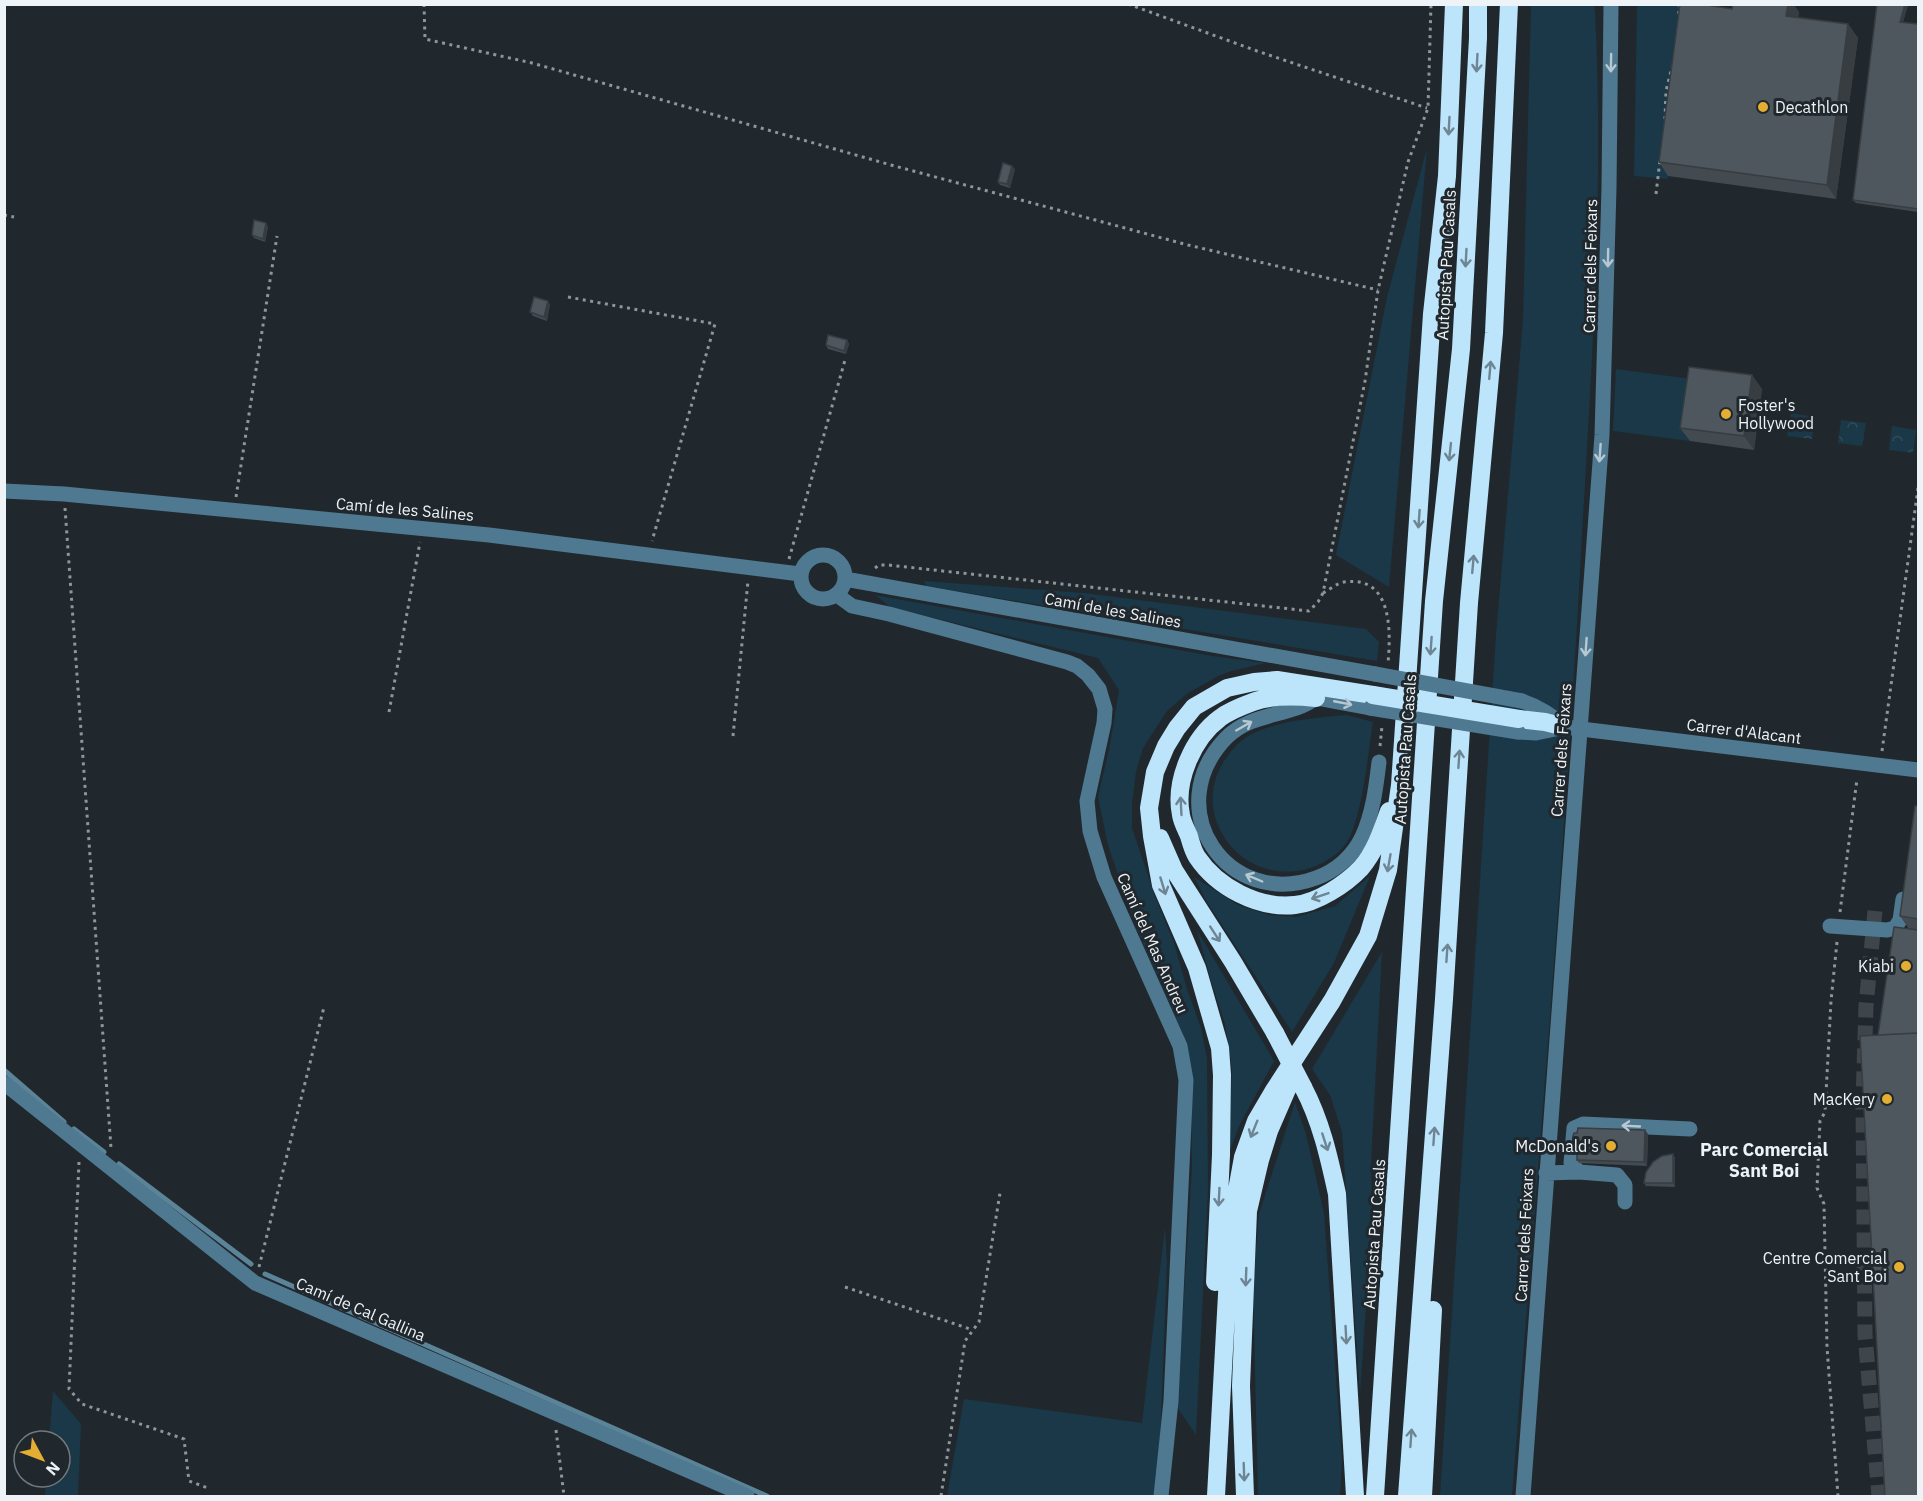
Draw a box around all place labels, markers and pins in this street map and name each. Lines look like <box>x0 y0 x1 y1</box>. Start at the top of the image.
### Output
place label: Decathlon <box>1775 97 1848 117</box>
marker: Decathlon <box>1756 100 1770 114</box>
place label: Foster's Hollywood <box>1738 395 1814 433</box>
marker: Foster's Hollywood <box>1719 407 1733 421</box>
place label: Kiabi <box>1858 956 1894 976</box>
marker: Kiabi <box>1899 959 1913 973</box>
place label: MacKery <box>1813 1089 1875 1109</box>
marker: MacKery <box>1880 1092 1894 1106</box>
place label: McDonald's <box>1515 1136 1599 1156</box>
marker: McDonald's <box>1604 1139 1618 1153</box>
place label: Centre Comercial Sant Boi <box>1763 1248 1887 1286</box>
marker: Centre Comercial Sant Boi <box>1892 1260 1906 1274</box>

